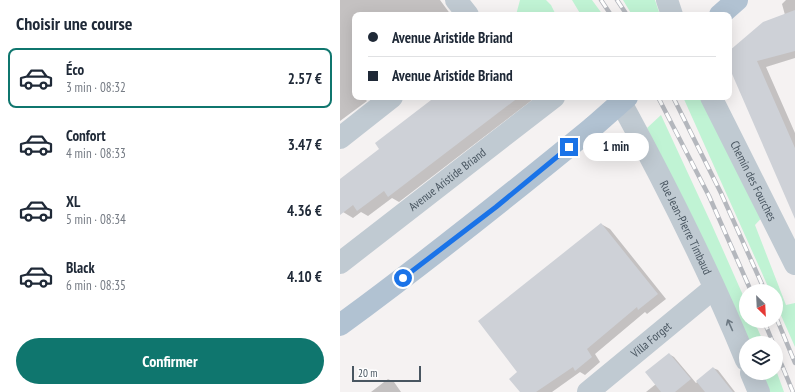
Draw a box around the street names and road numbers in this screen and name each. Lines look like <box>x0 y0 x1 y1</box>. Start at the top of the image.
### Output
street label: Chemin des Fourches <box>727 138 780 223</box>
street label: Avenue Aristide Briand <box>405 145 489 214</box>
street label: Rue Jean-Pierre Timbaud <box>657 178 715 277</box>
street label: Villa Forget <box>627 318 675 361</box>

